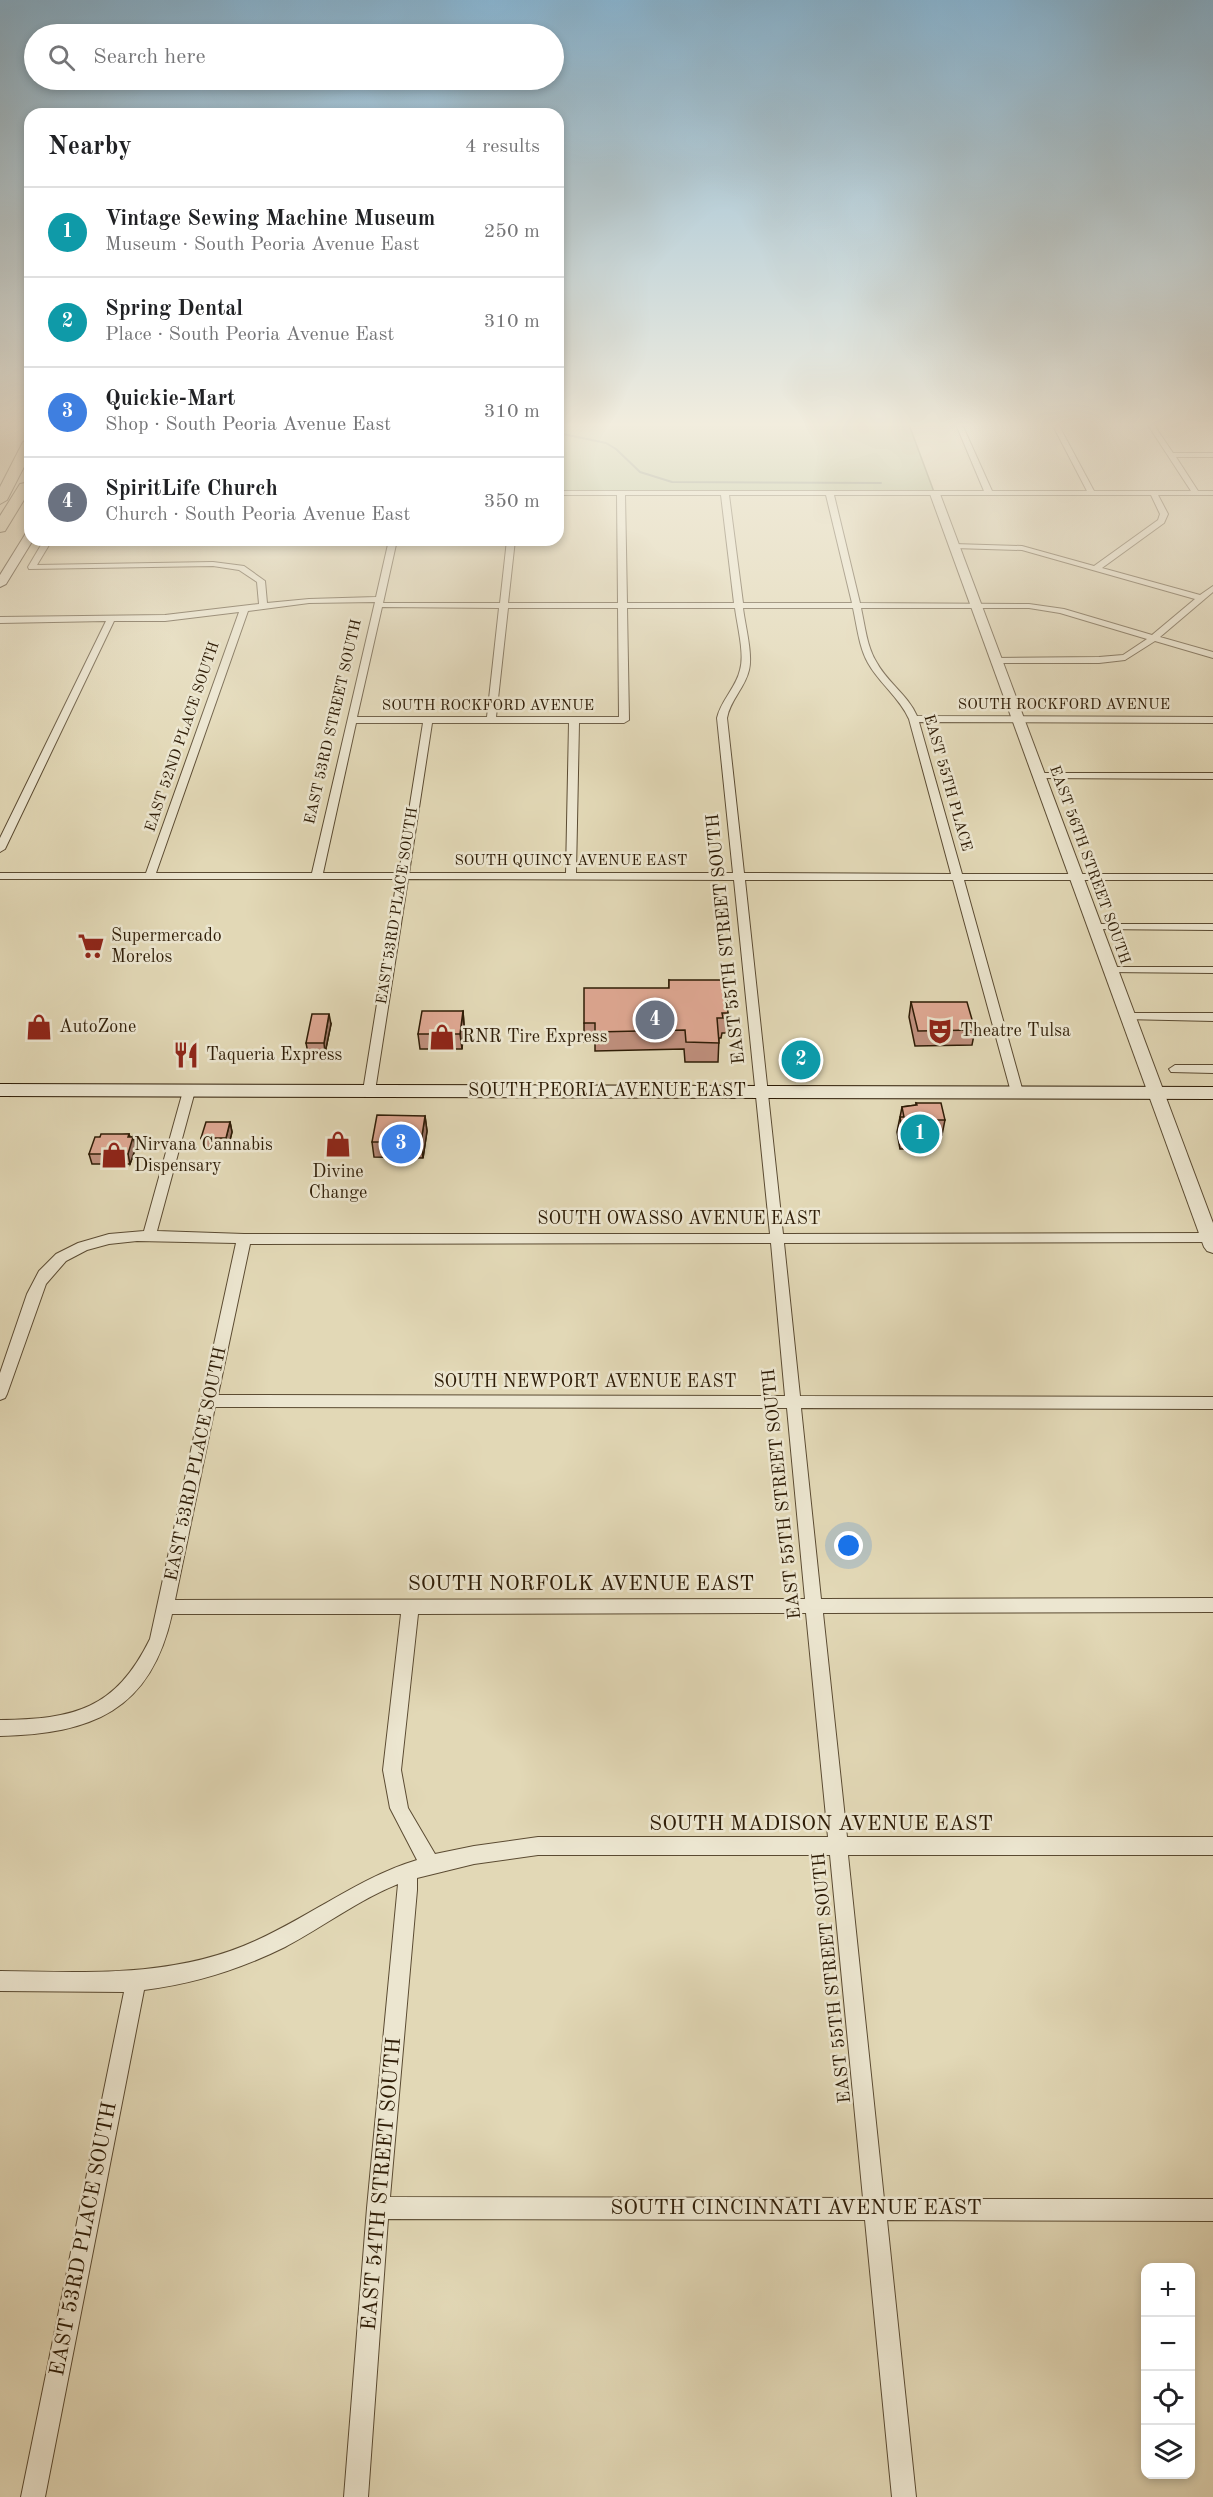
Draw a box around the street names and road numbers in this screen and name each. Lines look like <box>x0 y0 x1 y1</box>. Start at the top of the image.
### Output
street label: EAST 53RD STREET SOUTH <box>303 618 365 826</box>
street label: EAST 52ND PLACE SOUTH <box>143 640 223 834</box>
street label: SOUTH ROCKFORD AVENUE <box>958 698 1170 713</box>
street label: SOUTH ROCKFORD AVENUE <box>382 699 594 714</box>
street label: EAST 55TH PLACE <box>920 713 974 853</box>
street label: EAST 56TH STREET SOUTH <box>1046 764 1132 966</box>
street label: EAST 53RD PLACE SOUTH <box>375 806 421 1006</box>
street label: EAST 55TH STREET SOUTH <box>704 813 748 1065</box>
street label: SOUTH QUINCY AVENUE EAST <box>454 854 688 869</box>
street label: SOUTH PEORIA AVENUE EAST <box>468 1082 746 1100</box>
street label: SOUTH OWASSO AVENUE EAST <box>537 1210 821 1228</box>
street label: EAST 53RD PLACE SOUTH <box>162 1345 230 1583</box>
street label: EAST 55TH STREET SOUTH <box>760 1368 804 1620</box>
street label: SOUTH NEWPORT AVENUE EAST <box>433 1373 737 1391</box>
street label: SOUTH NORFOLK AVENUE EAST <box>408 1574 754 1595</box>
street label: SOUTH MADISON AVENUE EAST <box>649 1814 993 1835</box>
street label: EAST 55TH STREET SOUTH <box>810 1852 854 2104</box>
street label: EAST 54TH STREET SOUTH <box>359 2037 405 2331</box>
street label: EAST 53RD PLACE SOUTH <box>47 2100 121 2378</box>
street label: SOUTH CINCINNATI AVENUE EAST <box>610 2198 982 2219</box>

